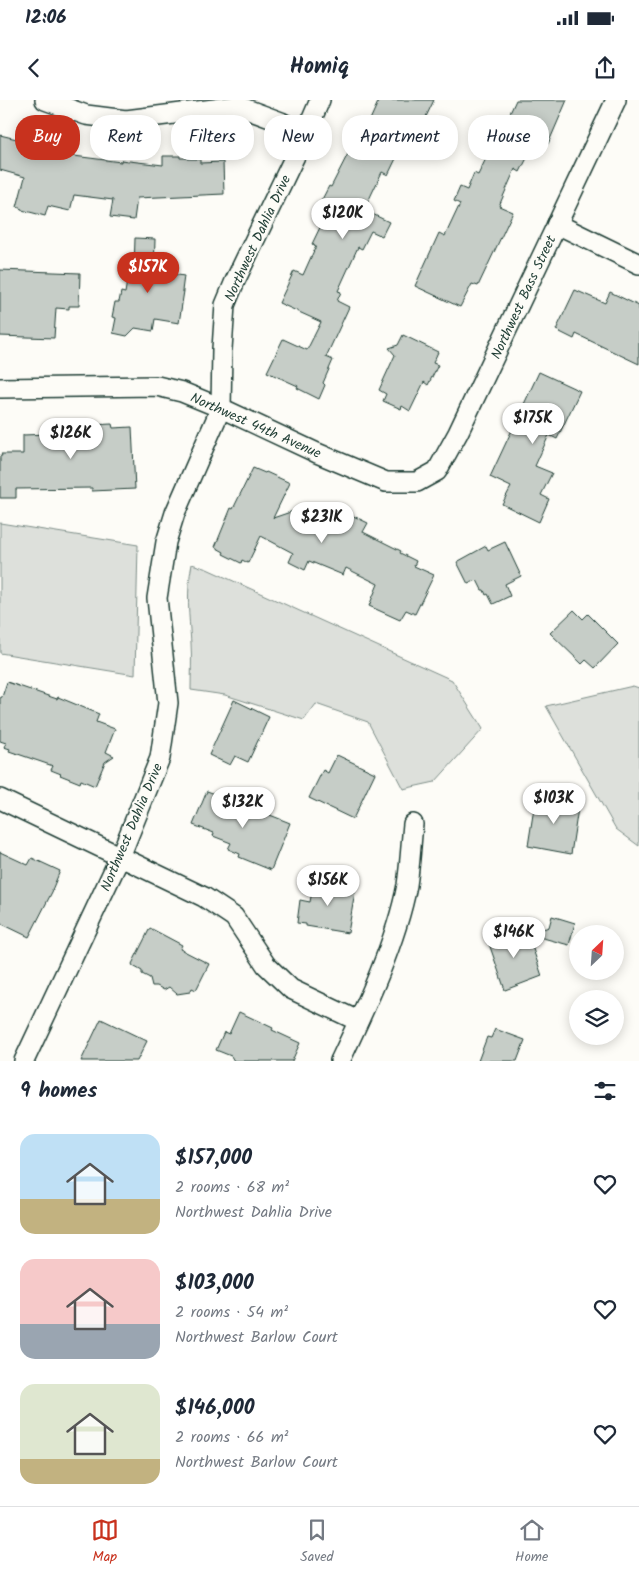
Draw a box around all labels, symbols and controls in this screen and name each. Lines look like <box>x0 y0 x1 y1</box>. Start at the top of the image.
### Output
text: 12:06 <box>25 3 67 33</box>
text: Homiq <box>290 50 349 85</box>
icon: back <box>20 54 48 82</box>
icon: share <box>591 54 619 82</box>
chip: Buy <box>15 115 80 160</box>
chip: Rent <box>90 115 161 160</box>
chip: Filters <box>171 115 254 160</box>
chip: New <box>264 115 332 160</box>
chip: Apartment <box>342 115 458 160</box>
chip: House <box>468 115 549 160</box>
street label: Northwest Dahlia Drive <box>219 171 297 305</box>
pin: $120K <box>308 198 378 240</box>
text: $120K <box>322 201 364 226</box>
street label: Northwest Bass Street <box>485 231 563 363</box>
pin: $157K <box>113 252 183 294</box>
text: $157K <box>128 255 168 280</box>
street label: Northwest 44th Avenue <box>187 387 325 465</box>
pin: $175K <box>498 402 568 445</box>
text: $175K <box>513 406 553 431</box>
pin: $126K <box>36 418 106 460</box>
text: $126K <box>50 421 92 446</box>
pin: $231K <box>287 502 357 544</box>
text: $231K <box>301 505 343 530</box>
street label: Northwest Dahlia Drive <box>95 759 169 895</box>
pin: $103K <box>519 782 589 825</box>
pin: $132K <box>208 786 278 829</box>
text: $103K <box>534 786 574 811</box>
text: $132K <box>222 790 264 815</box>
pin: $156K <box>293 864 363 907</box>
text: $156K <box>308 868 348 893</box>
pin: $146K <box>479 916 549 959</box>
text: $146K <box>493 920 535 945</box>
north arrow <box>569 925 624 980</box>
map controls <box>569 925 624 1045</box>
button: layers <box>569 990 624 1045</box>
text: 9 homes <box>20 1075 97 1108</box>
icon: filters <box>591 1077 619 1105</box>
text: $157,000 <box>175 1142 252 1175</box>
icon: home <box>60 1154 120 1214</box>
icon: heart <box>591 1170 619 1198</box>
text: 2 rooms · 68 m² <box>175 1175 289 1200</box>
text: Northwest Dahlia Drive <box>175 1200 332 1225</box>
text: $103,000 <box>175 1267 254 1300</box>
icon: home <box>60 1279 120 1339</box>
icon: heart <box>591 1295 619 1323</box>
text: 2 rooms · 54 m² <box>175 1300 288 1325</box>
text: Northwest Barlow Court <box>175 1325 338 1350</box>
text: $146,000 <box>175 1392 254 1425</box>
icon: home <box>60 1404 120 1464</box>
icon: heart <box>591 1420 619 1448</box>
text: 2 rooms · 66 m² <box>175 1425 289 1450</box>
text: Northwest Barlow Court <box>175 1450 338 1475</box>
tab: Map <box>91 1516 119 1568</box>
tab: Saved <box>300 1516 334 1568</box>
tab: Home <box>515 1516 548 1568</box>

